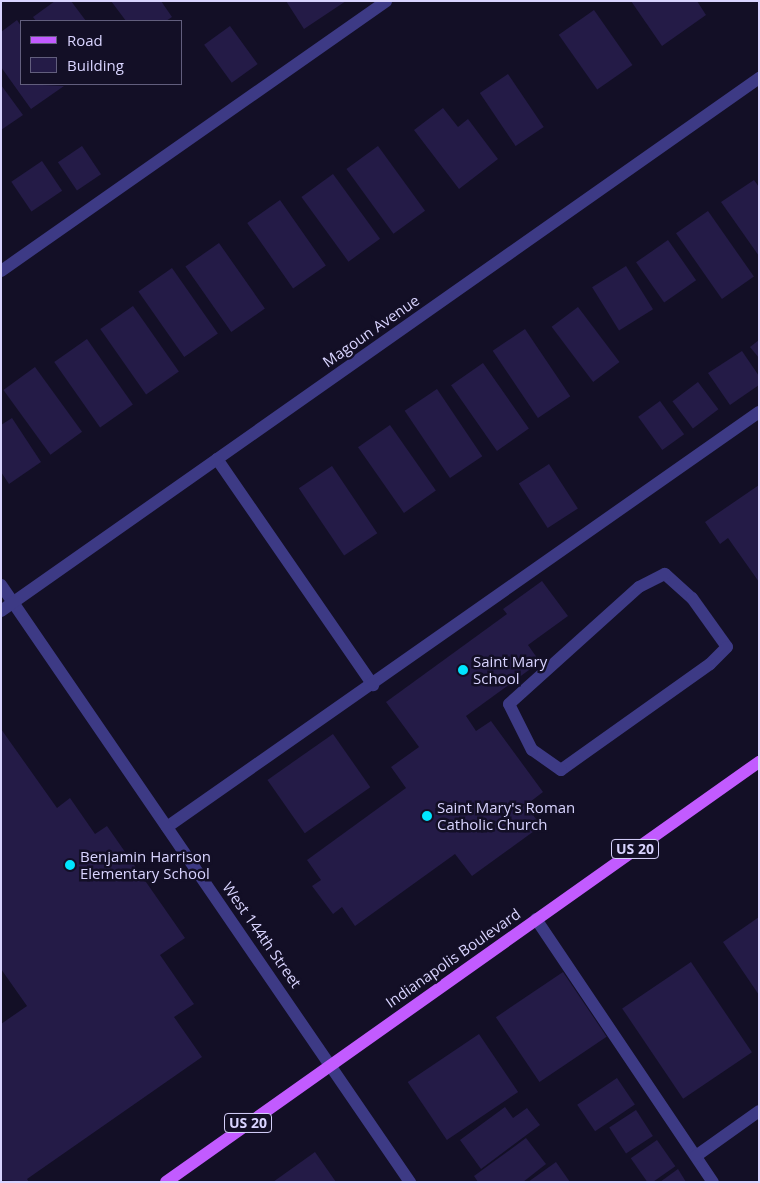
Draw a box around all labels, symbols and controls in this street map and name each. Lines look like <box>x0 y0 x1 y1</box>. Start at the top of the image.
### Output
legend <box>20 20 182 85</box>
text: Road <box>67 30 103 50</box>
text: Building <box>67 55 124 75</box>
street label: Magoun Avenue <box>319 291 423 371</box>
place label: Saint Mary School <box>473 652 547 687</box>
marker: Saint Mary School <box>457 664 469 676</box>
place label: Saint Mary's Roman Catholic Church <box>437 798 575 833</box>
marker: Saint Mary's Roman Catholic Church <box>421 810 433 822</box>
road number: US 20 <box>610 838 660 861</box>
place label: Benjamin Harrison Elementary School <box>80 847 211 882</box>
marker: Benjamin Harrison Elementary School <box>64 859 76 871</box>
street label: West 144th Street <box>219 879 305 991</box>
street label: Indianapolis Boulevard <box>382 905 524 1011</box>
road number: US 20 <box>223 1112 273 1134</box>

